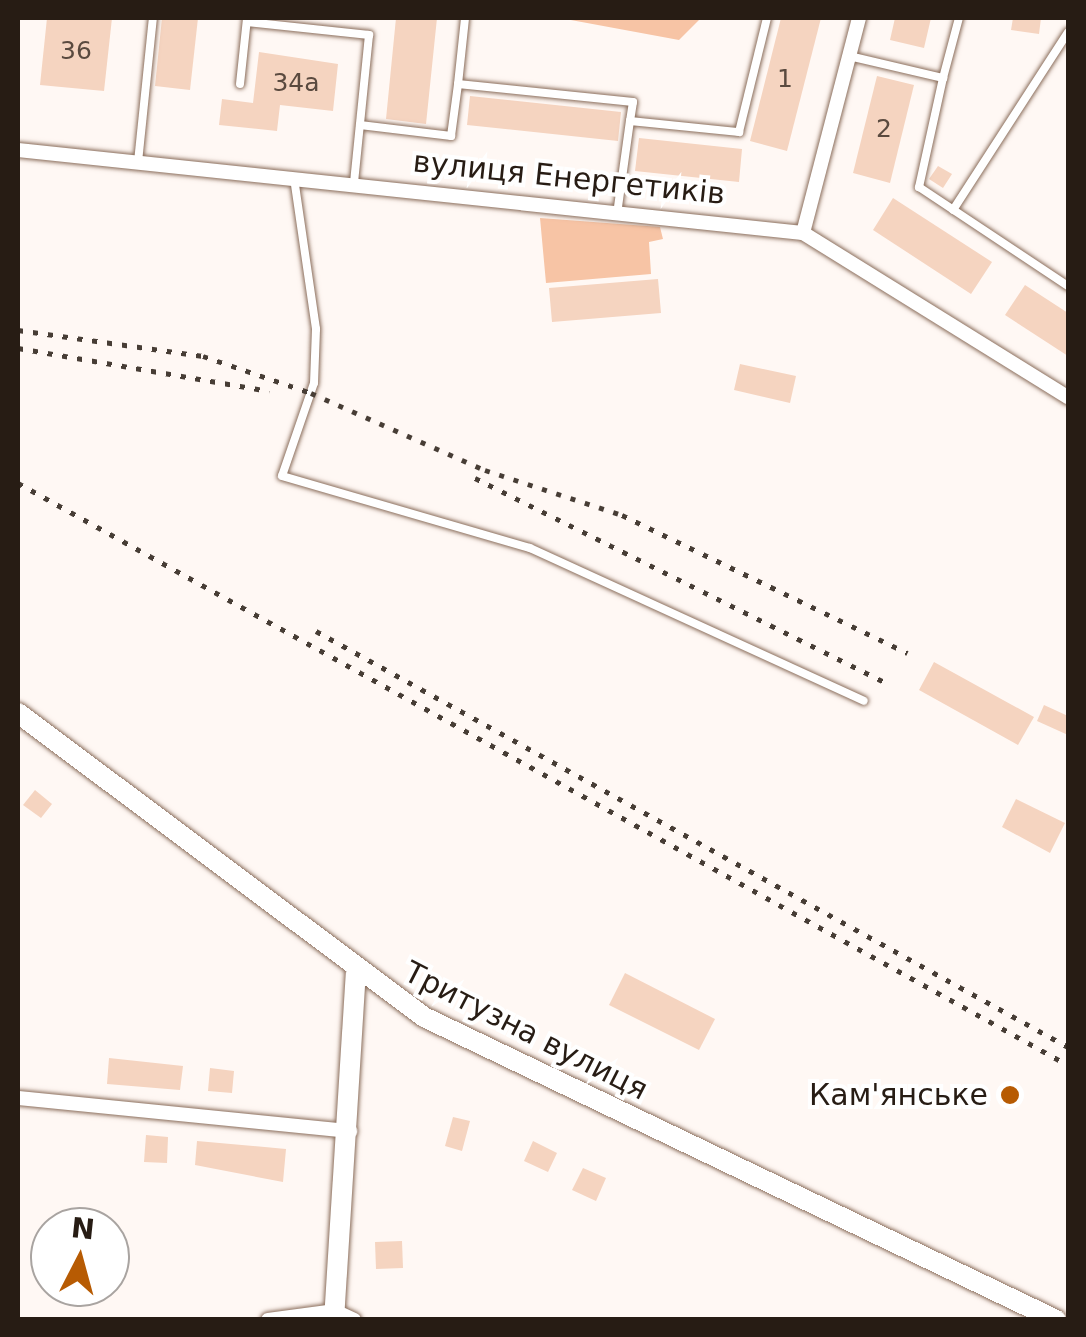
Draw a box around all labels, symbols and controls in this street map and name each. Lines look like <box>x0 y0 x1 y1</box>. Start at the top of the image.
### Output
house number: 36 <box>60 36 92 66</box>
house number: 1 <box>777 64 793 94</box>
house number: 34а <box>272 68 320 98</box>
house number: 2 <box>876 114 892 144</box>
street label: вулиця Енергетиків <box>411 144 727 212</box>
street label: Тритузна вулиця <box>398 954 654 1108</box>
place label: Кам'янське <box>809 1077 988 1113</box>
marker: Кам'янське <box>997 1082 1023 1108</box>
north arrow <box>30 1207 130 1307</box>
text: N <box>70 1211 96 1246</box>

